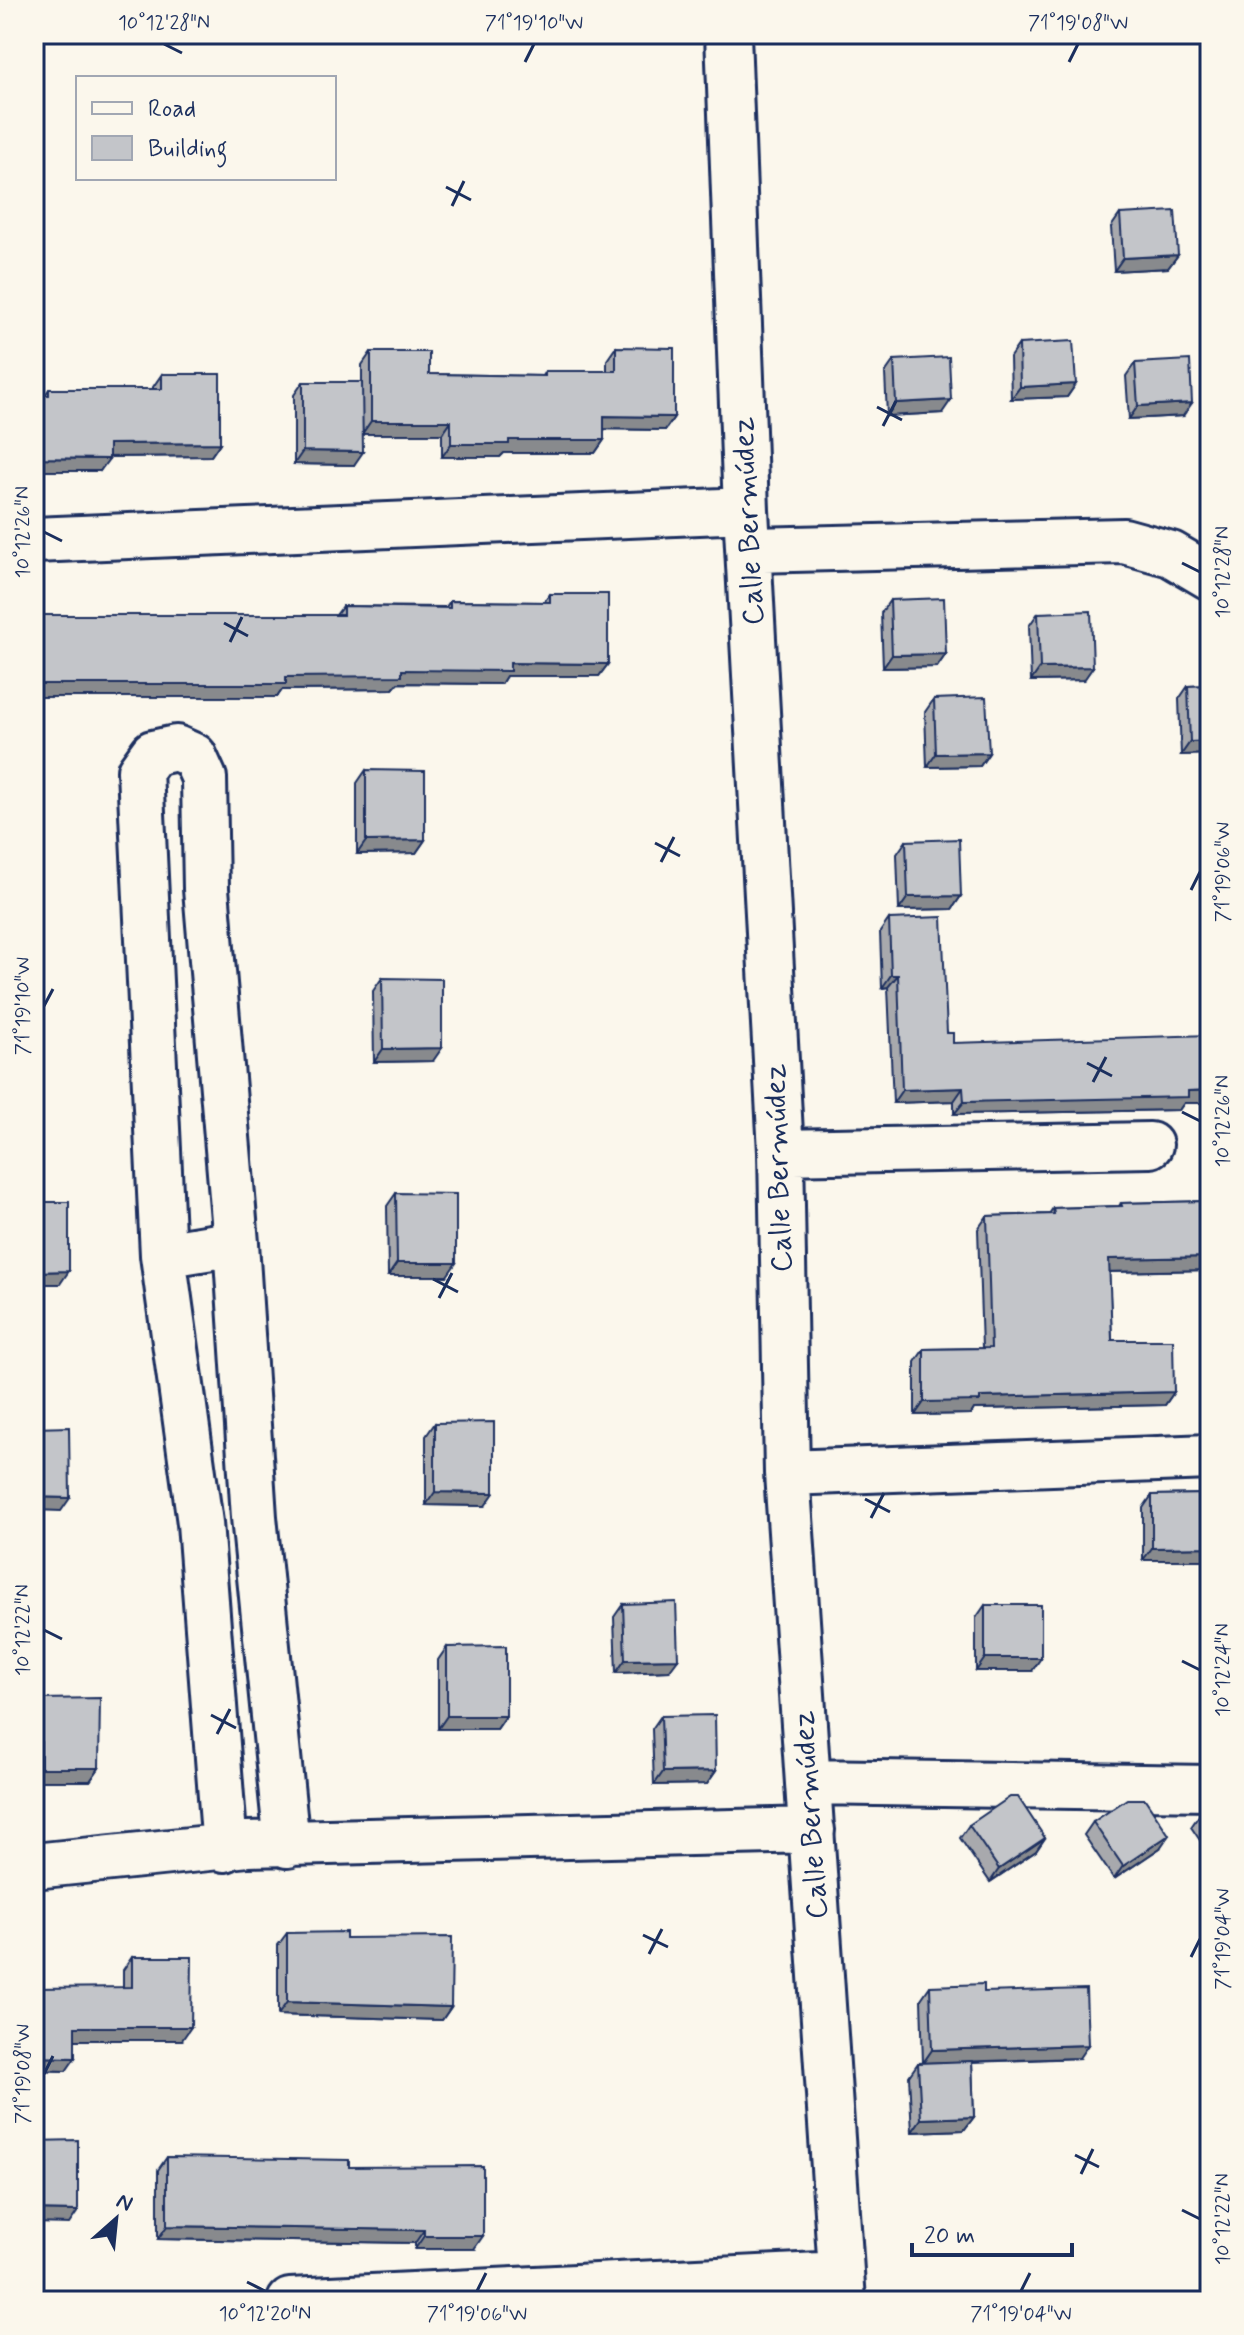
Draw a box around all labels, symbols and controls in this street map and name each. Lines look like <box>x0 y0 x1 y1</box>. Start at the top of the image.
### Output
text: 10°12'28"N <box>118 10 210 37</box>
text: 71°19'10"W <box>485 10 583 37</box>
text: 71°19'08"W <box>1028 10 1128 37</box>
legend <box>76 76 336 180</box>
text: Road <box>148 94 196 125</box>
text: Building <box>148 134 228 168</box>
street label: Calle Bermúdez <box>724 416 774 626</box>
text: 10°12'26"N <box>10 486 37 578</box>
text: 10°12'28"N <box>1210 526 1237 618</box>
text: 71°19'06"W <box>1210 822 1237 922</box>
text: 71°19'10"W <box>10 957 37 1055</box>
street label: Calle Bermúdez <box>756 1063 802 1273</box>
text: 10°12'26"N <box>1210 1075 1237 1167</box>
text: 10°12'22"N <box>10 1584 37 1676</box>
text: 10°12'24"N <box>1210 1623 1237 1717</box>
street label: Calle Bermúdez <box>784 1709 838 1921</box>
text: 71°19'04"W <box>1210 1888 1237 1990</box>
text: 71°19'08"W <box>10 2024 37 2124</box>
text: 10°12'22"N <box>1210 2173 1237 2265</box>
north arrow <box>76 2179 156 2259</box>
text: N <box>111 2187 137 2219</box>
scale bar <box>912 2207 1072 2257</box>
text: 20 m <box>924 2221 975 2252</box>
text: 10°12'20"N <box>219 2301 311 2328</box>
text: 71°19'06"W <box>427 2301 527 2328</box>
text: 71°19'04"W <box>970 2301 1072 2328</box>

